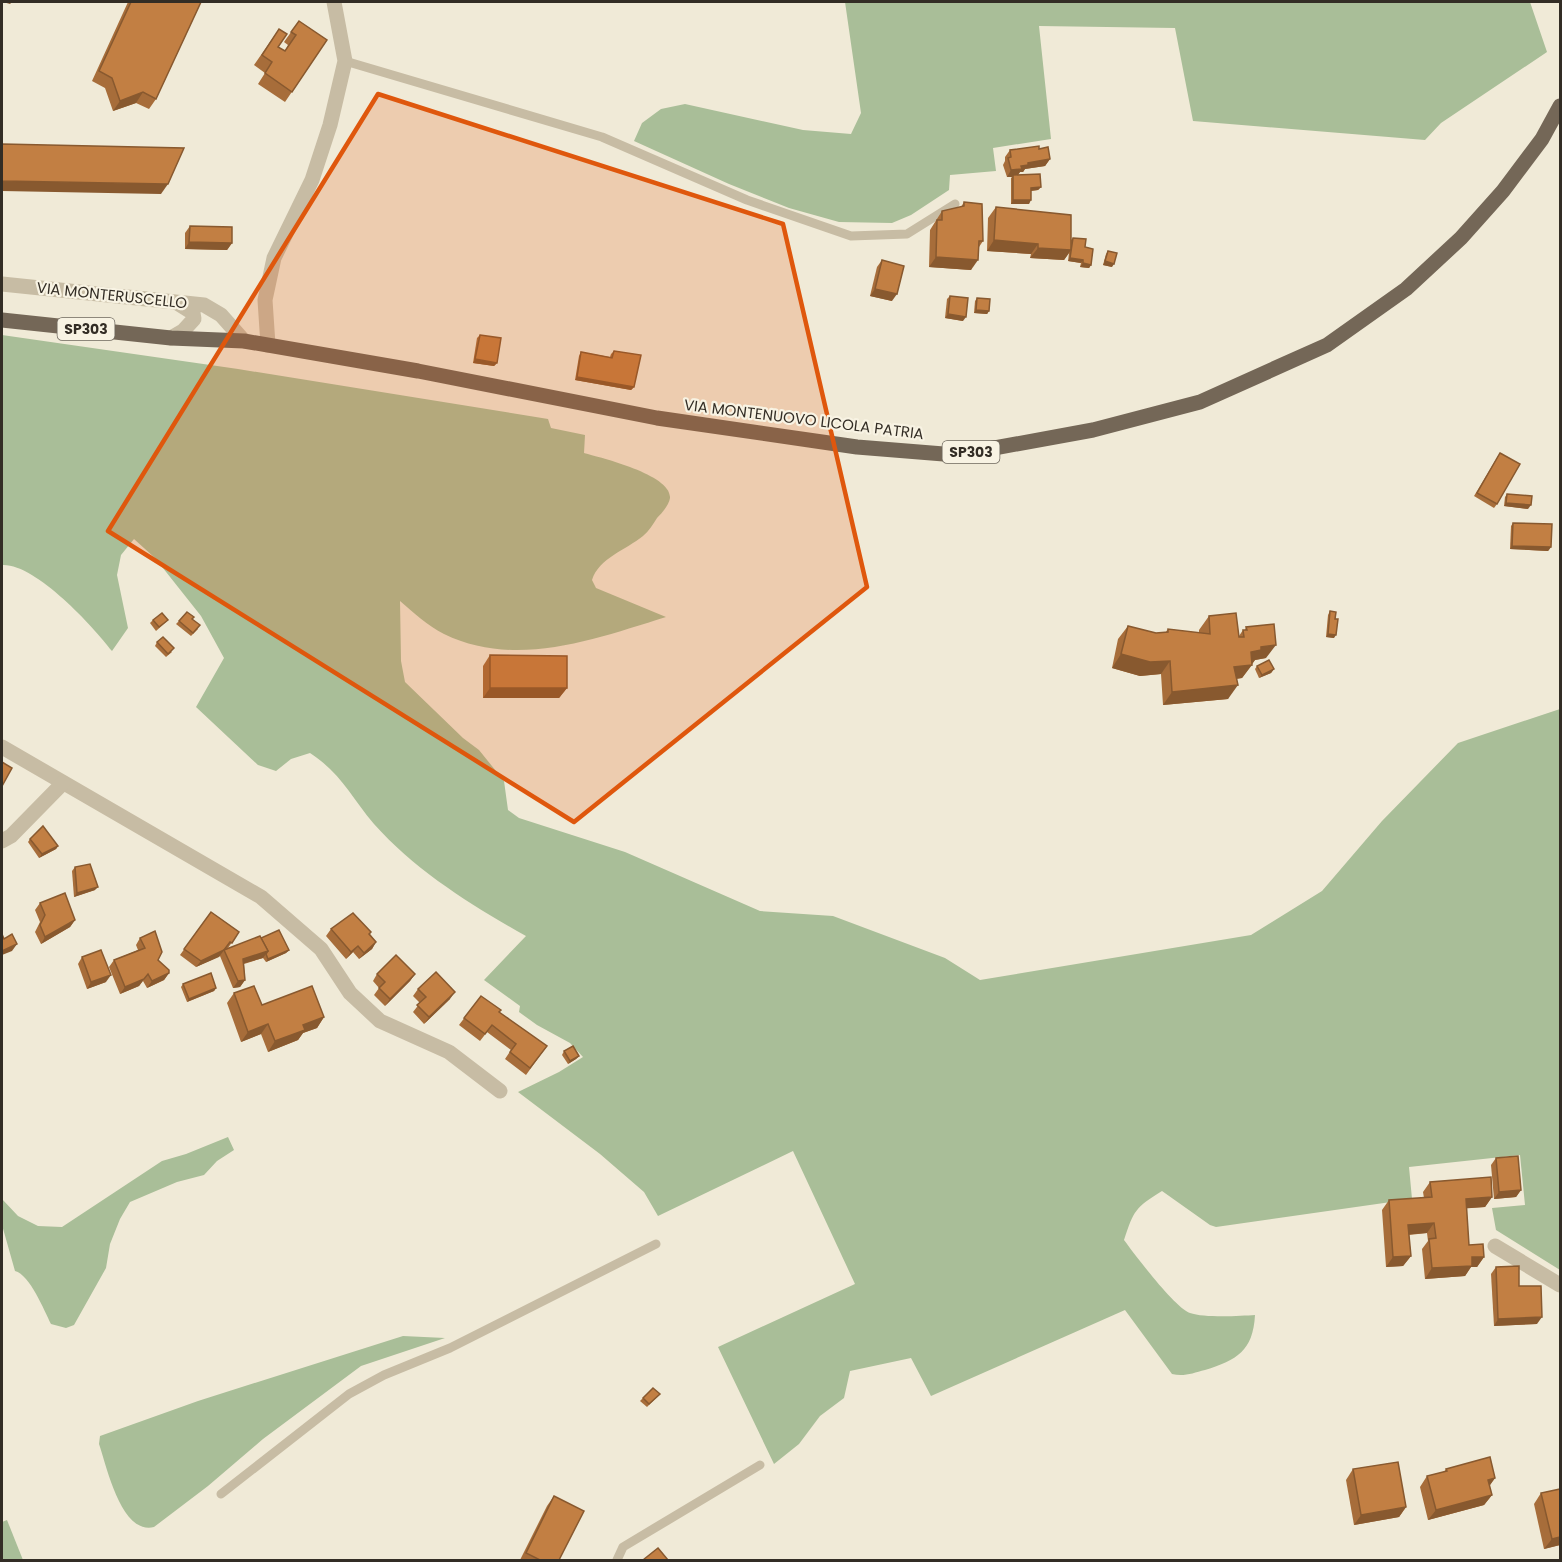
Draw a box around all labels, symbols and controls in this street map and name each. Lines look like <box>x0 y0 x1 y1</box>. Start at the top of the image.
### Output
street label: VIA MONTERUSCELLO <box>36 277 188 313</box>
road number: SP303 <box>58 318 115 340</box>
street label: VIA MONTENUOVO LICOLA PATRIA <box>683 394 925 444</box>
road number: SP303 <box>942 441 1000 463</box>

